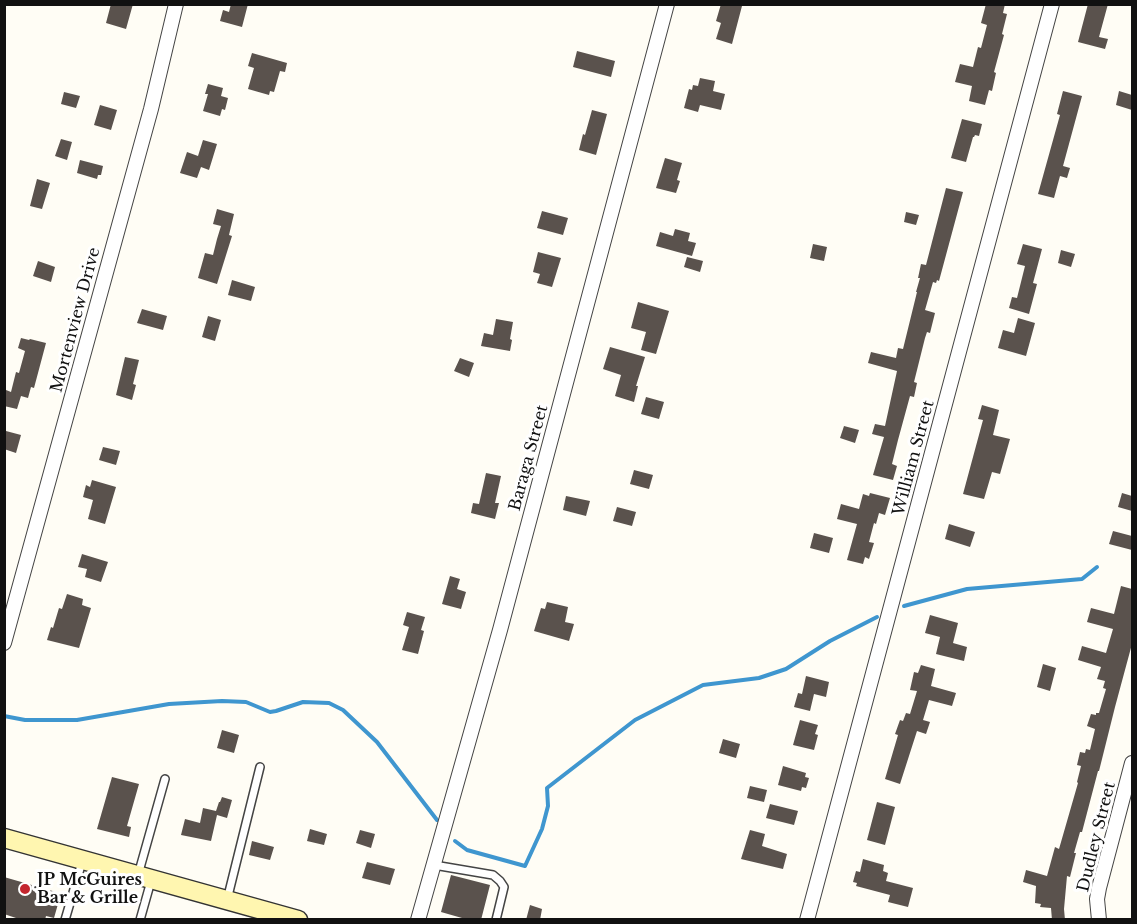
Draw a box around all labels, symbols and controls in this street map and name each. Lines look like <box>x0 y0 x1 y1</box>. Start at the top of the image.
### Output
street label: Mortenview Drive <box>47 245 105 395</box>
street label: William Street <box>889 398 939 518</box>
street label: Baraga Street <box>506 403 552 513</box>
street label: Dudley Street <box>1074 780 1120 894</box>
place label: JP McGuires Bar & Grille <box>37 870 142 908</box>
marker: JP McGuires Bar & Grille <box>18 882 32 896</box>

